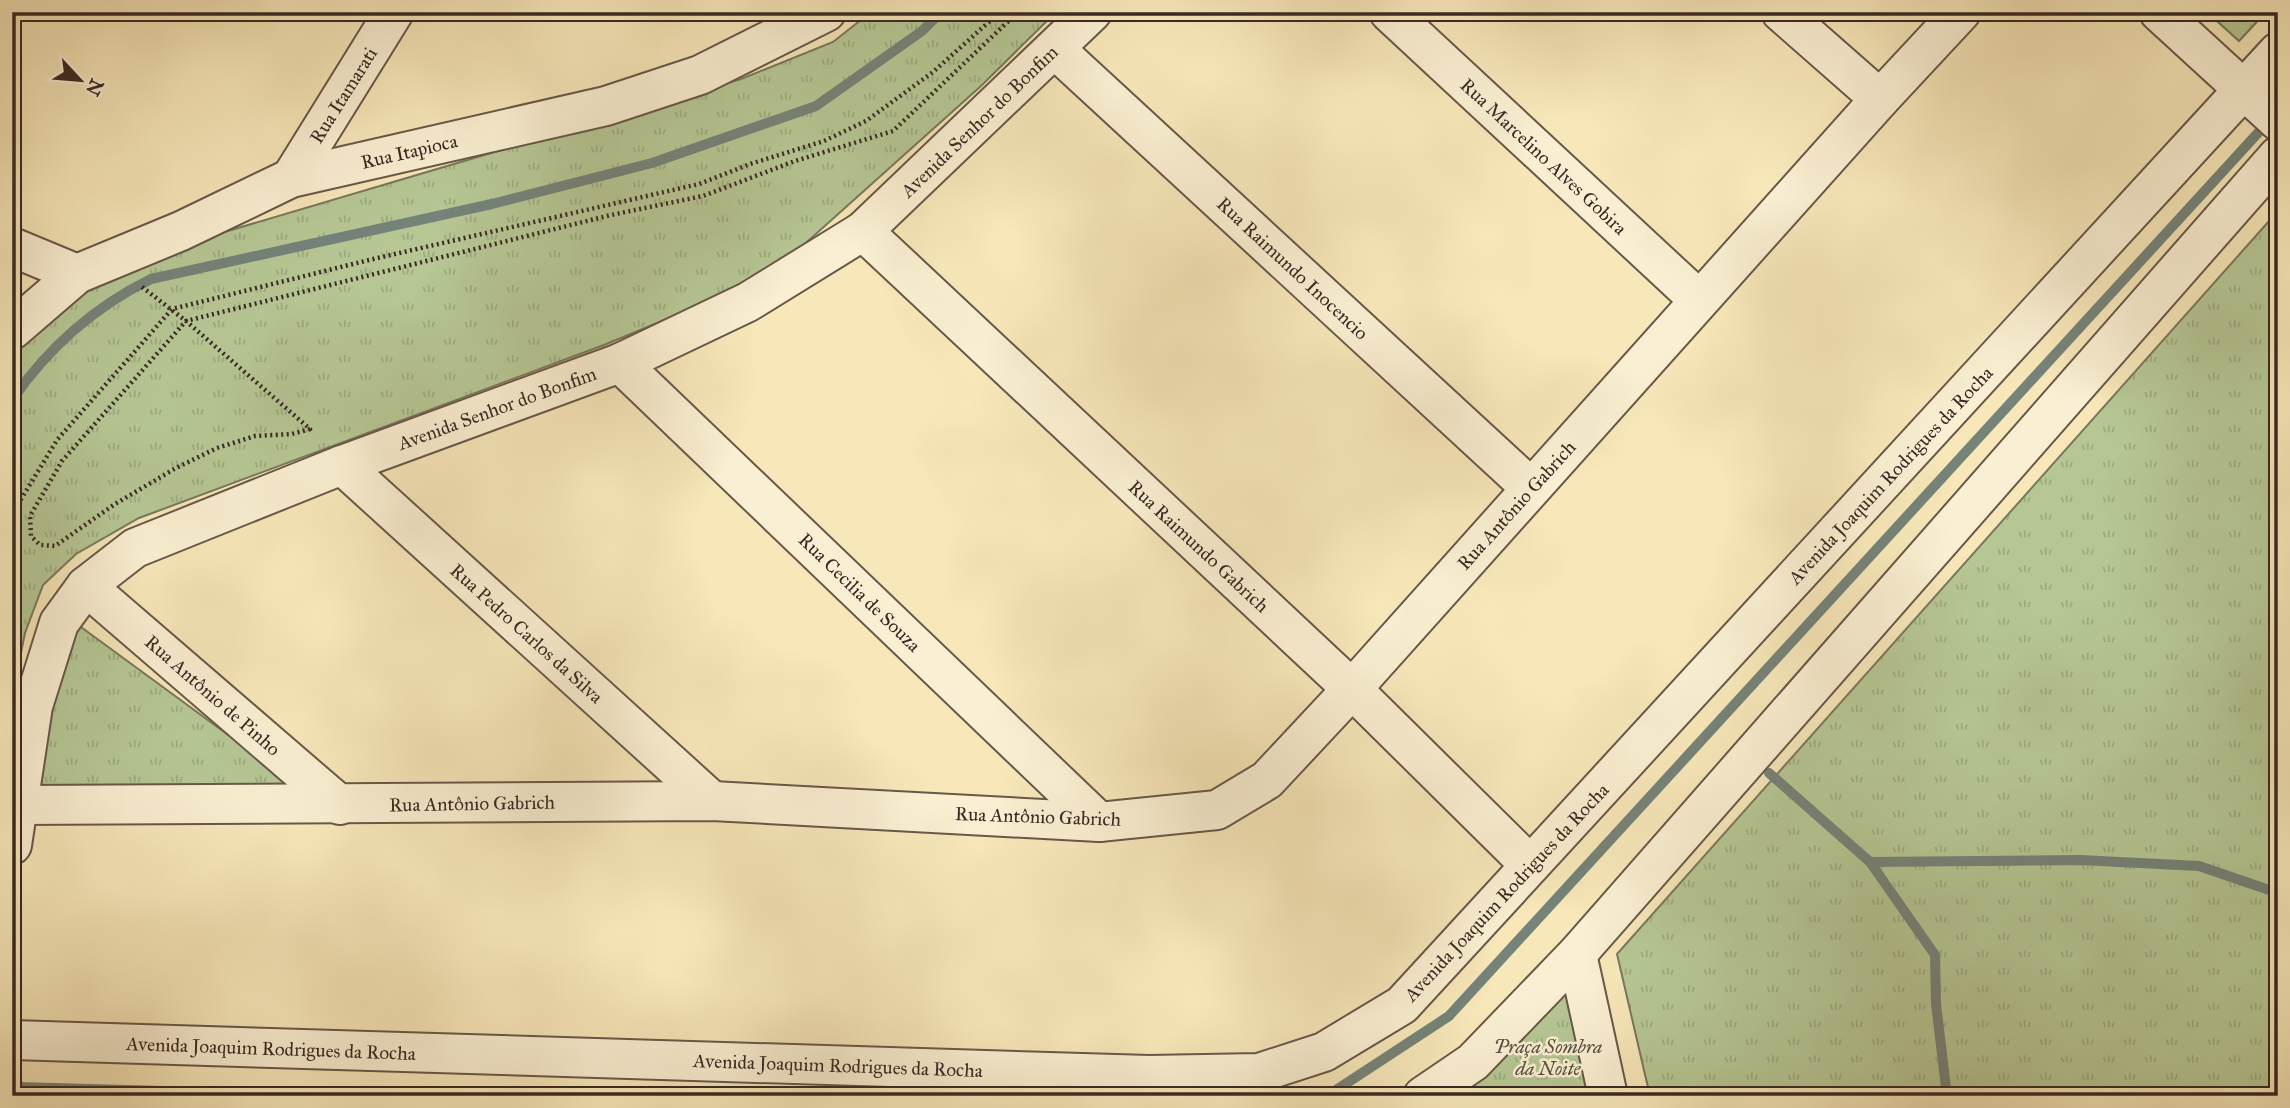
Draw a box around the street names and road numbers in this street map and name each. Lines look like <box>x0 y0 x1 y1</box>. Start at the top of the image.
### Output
street label: Avenida Senhor do Bonfim <box>895 40 1063 203</box>
street label: Rua Itamarati <box>305 43 382 148</box>
street label: Rua Marcelino Alves Gobira <box>1456 73 1632 240</box>
street label: Rua Itapioca <box>359 129 461 174</box>
street label: Rua Raimundo Inocencio <box>1212 192 1373 345</box>
street label: Avenida Joaquim Rodrigues da Rocha <box>1783 361 1999 590</box>
street label: Avenida Senhor do Bonfim <box>394 362 599 455</box>
street label: Rua Antônio Gabrich <box>1452 436 1581 575</box>
street label: Rua Raimundo Gabrich <box>1124 475 1274 618</box>
street label: Rua Cecilia de Souza <box>794 528 926 657</box>
street label: Rua Pedro Carlos da Silva <box>445 559 609 709</box>
street label: Rua Antônio de Pinho <box>140 630 285 761</box>
street label: Avenida Joaquim Rodrigues da Rocha <box>1399 778 1615 1007</box>
street label: Rua Antônio Gabrich <box>389 791 556 816</box>
street label: Rua Antônio Gabrich <box>955 802 1122 831</box>
street label: Avenida Joaquim Rodrigues da Rocha <box>125 1032 417 1066</box>
street label: Avenida Joaquim Rodrigues da Rocha <box>692 1049 984 1083</box>

